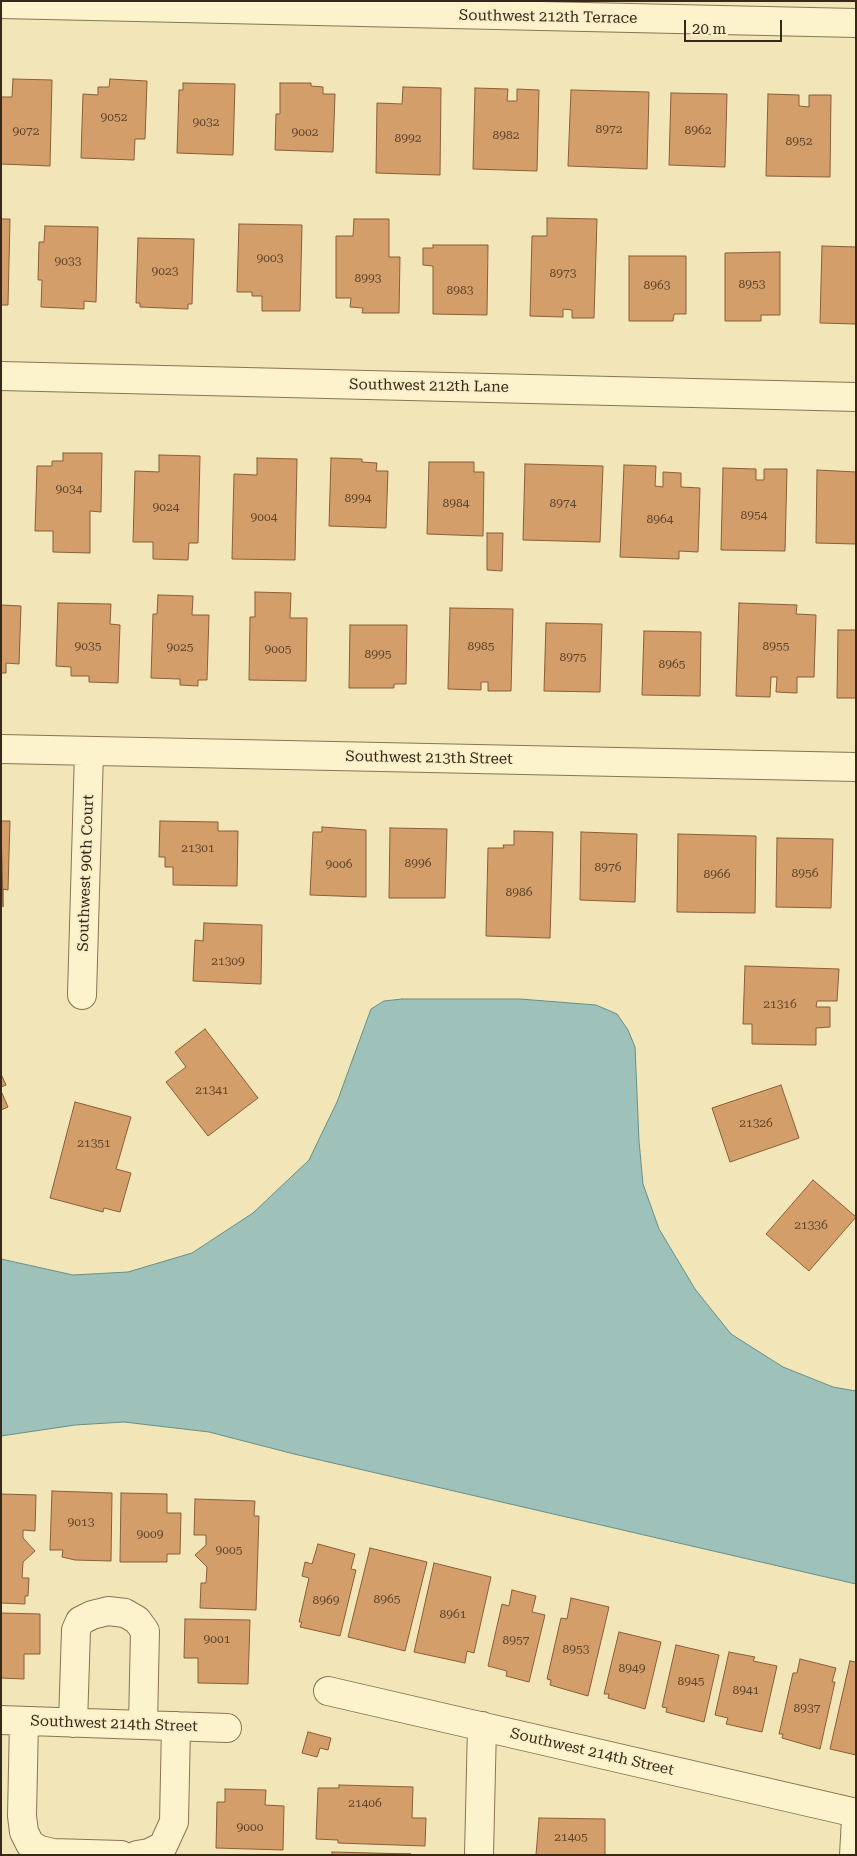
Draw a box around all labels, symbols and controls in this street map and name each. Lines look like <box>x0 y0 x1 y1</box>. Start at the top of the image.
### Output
street label: Southwest 212th Terrace <box>459 6 637 28</box>
scale bar <box>687 10 784 42</box>
text: 20 m <box>692 20 726 38</box>
house number: 9052 <box>101 110 127 124</box>
house number: 9032 <box>193 115 219 129</box>
house number: 8972 <box>596 122 622 136</box>
house number: 8962 <box>685 123 711 137</box>
house number: 9072 <box>13 124 39 138</box>
house number: 9002 <box>292 125 318 139</box>
house number: 8982 <box>493 128 519 142</box>
house number: 8992 <box>395 131 421 145</box>
house number: 8952 <box>786 134 812 148</box>
house number: 9003 <box>257 251 283 265</box>
house number: 9033 <box>55 254 81 268</box>
house number: 9023 <box>152 264 178 278</box>
house number: 8973 <box>550 266 576 280</box>
house number: 8993 <box>355 271 381 285</box>
house number: 8953 <box>739 277 765 291</box>
house number: 8963 <box>644 278 670 292</box>
house number: 8983 <box>447 283 473 297</box>
street label: Southwest 212th Lane <box>349 376 509 396</box>
house number: 9034 <box>56 482 82 496</box>
house number: 8994 <box>345 491 371 505</box>
house number: 8984 <box>443 496 469 510</box>
house number: 8974 <box>550 496 576 510</box>
house number: 9024 <box>153 500 179 514</box>
house number: 8954 <box>741 508 767 522</box>
house number: 9004 <box>251 510 277 524</box>
house number: 8964 <box>647 512 673 526</box>
house number: 9035 <box>75 639 101 653</box>
house number: 8985 <box>468 639 494 653</box>
house number: 8955 <box>763 639 789 653</box>
house number: 9025 <box>167 640 193 654</box>
house number: 9005 <box>265 642 291 656</box>
house number: 8995 <box>365 647 391 661</box>
house number: 8975 <box>560 650 586 664</box>
house number: 8965 <box>659 657 685 671</box>
street label: Southwest 213th Street <box>345 748 513 768</box>
street label: Southwest 90th Court <box>74 794 98 952</box>
house number: 21301 <box>181 841 215 855</box>
house number: 8996 <box>405 856 431 870</box>
house number: 9006 <box>326 857 352 871</box>
house number: 8976 <box>595 860 621 874</box>
house number: 8956 <box>792 866 818 880</box>
house number: 8966 <box>704 867 730 881</box>
house number: 8986 <box>506 885 532 899</box>
house number: 21309 <box>211 954 245 968</box>
house number: 21316 <box>763 997 797 1011</box>
house number: 21341 <box>195 1083 229 1097</box>
house number: 21326 <box>739 1116 773 1130</box>
house number: 21351 <box>77 1136 111 1150</box>
house number: 21336 <box>794 1218 828 1232</box>
house number: 9013 <box>68 1515 94 1529</box>
house number: 9009 <box>137 1527 163 1541</box>
house number: 9005 <box>216 1543 242 1557</box>
house number: 8965 <box>374 1592 400 1606</box>
house number: 8969 <box>313 1593 339 1607</box>
house number: 8961 <box>440 1607 466 1621</box>
house number: 9001 <box>204 1632 230 1646</box>
house number: 8957 <box>503 1633 529 1647</box>
house number: 8953 <box>563 1642 589 1656</box>
house number: 8949 <box>619 1661 645 1675</box>
house number: 8945 <box>678 1674 704 1688</box>
house number: 8941 <box>733 1683 759 1697</box>
house number: 8937 <box>794 1701 820 1715</box>
street label: Southwest 214th Street <box>30 1712 198 1736</box>
street label: Southwest 214th Street <box>508 1724 676 1780</box>
house number: 21406 <box>348 1796 382 1810</box>
house number: 9000 <box>237 1820 263 1834</box>
house number: 21405 <box>554 1830 588 1844</box>

